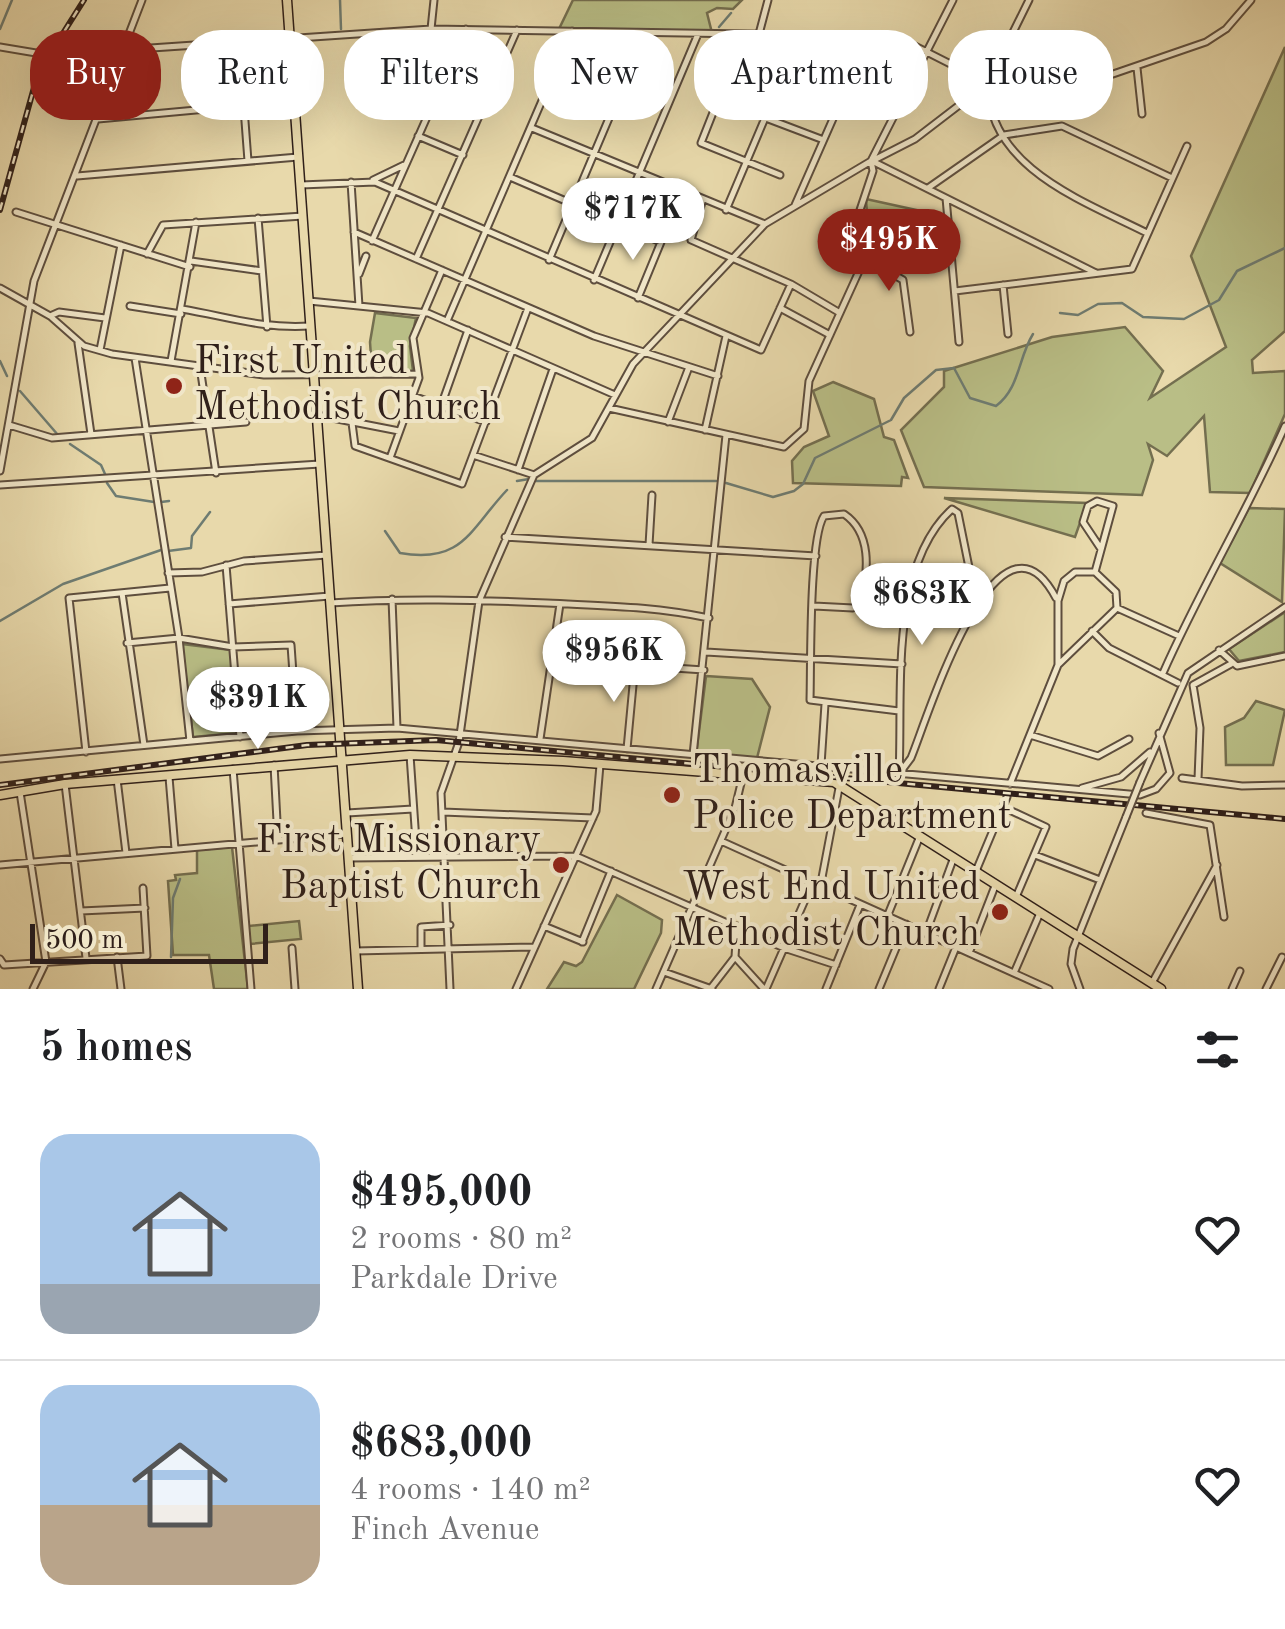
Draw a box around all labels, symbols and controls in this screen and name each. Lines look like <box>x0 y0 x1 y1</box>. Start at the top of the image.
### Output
chip: Buy <box>30 30 161 120</box>
chip: Rent <box>181 30 324 120</box>
chip: Filters <box>344 30 514 120</box>
chip: New <box>534 30 674 120</box>
chip: Apartment <box>694 30 928 120</box>
chip: House <box>948 30 1113 120</box>
pin: $717K <box>563 178 703 263</box>
text: $717K <box>584 194 682 226</box>
pin: $495K <box>819 209 959 294</box>
text: $495K <box>840 225 938 257</box>
place label: First United Methodist Church <box>194 343 501 429</box>
marker: First United Methodist Church <box>163 375 185 397</box>
pin: $683K <box>852 563 992 648</box>
text: $683K <box>873 579 971 611</box>
pin: $956K <box>544 620 684 705</box>
text: $956K <box>565 636 663 668</box>
pin: $391K <box>188 667 328 752</box>
text: $391K <box>209 683 307 715</box>
place label: Thomasville Police Department <box>692 752 1012 838</box>
marker: Thomasville Police Department <box>661 784 683 806</box>
place label: First Missionary Baptist Church <box>256 822 541 908</box>
marker: First Missionary Baptist Church <box>550 854 572 876</box>
place label: West End United Methodist Church <box>673 869 980 955</box>
marker: West End United Methodist Church <box>989 901 1011 923</box>
scale bar <box>30 919 268 964</box>
text: 500 m <box>45 927 124 955</box>
icon: filters <box>1190 1022 1245 1077</box>
text: 5 homes <box>40 1028 192 1070</box>
text: $495,000 <box>350 1173 532 1215</box>
icon: home <box>120 1174 240 1294</box>
icon: heart <box>1190 1207 1245 1262</box>
text: 2 rooms · 80 m² <box>350 1224 572 1256</box>
text: Parkdale Drive <box>350 1264 558 1296</box>
text: $683,000 <box>350 1424 532 1466</box>
icon: home <box>120 1425 240 1545</box>
icon: heart <box>1190 1458 1245 1513</box>
text: 4 rooms · 140 m² <box>350 1475 591 1507</box>
text: Finch Avenue <box>350 1515 540 1547</box>

